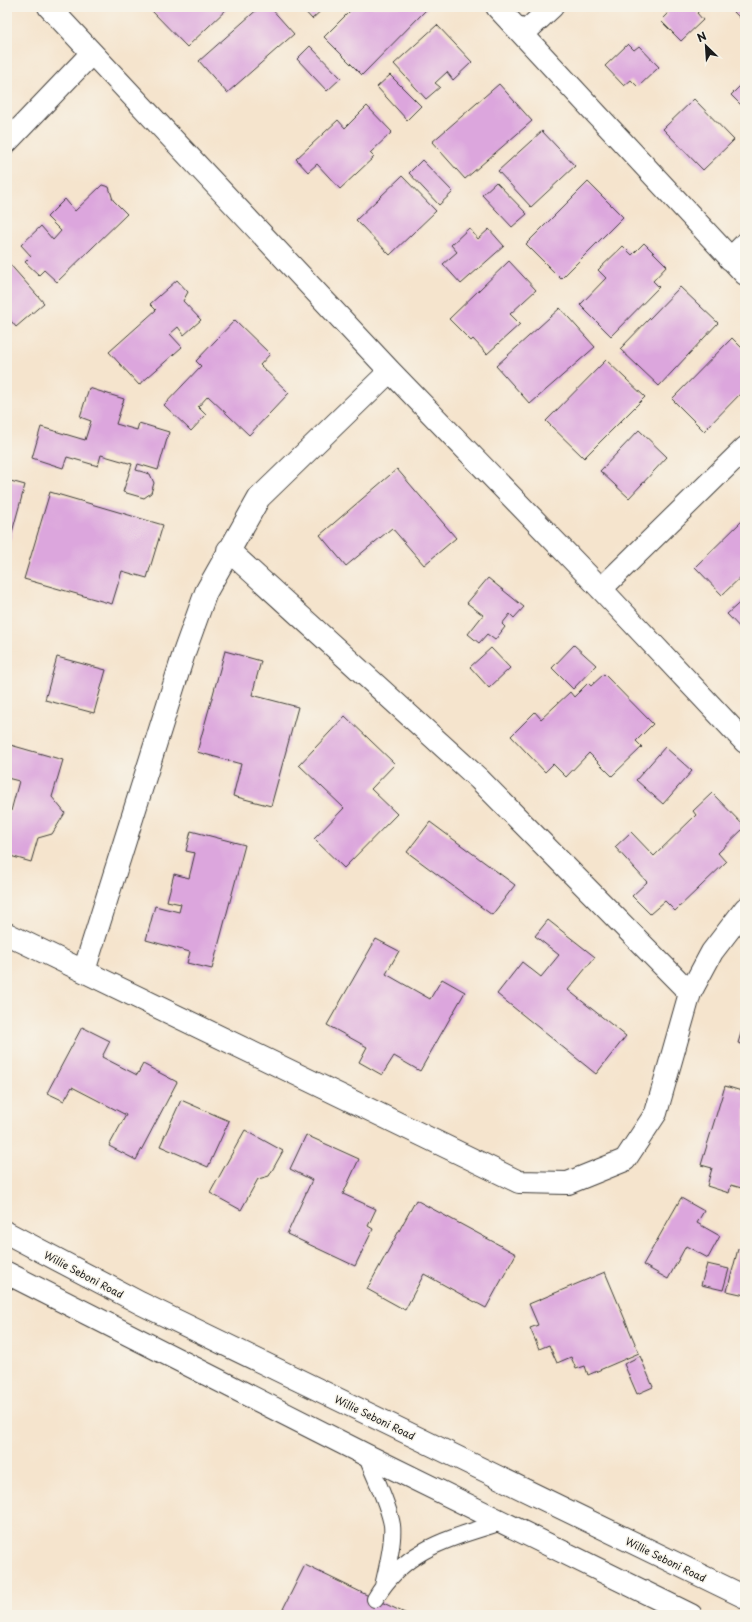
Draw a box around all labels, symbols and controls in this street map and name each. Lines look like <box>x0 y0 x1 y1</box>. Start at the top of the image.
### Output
north arrow <box>686 26 726 66</box>
text: N <box>694 27 709 46</box>
street label: Willie Seboni Road <box>42 1247 127 1301</box>
street label: Willie Seboni Road <box>332 1391 418 1443</box>
street label: Willie Seboni Road <box>623 1533 709 1585</box>

